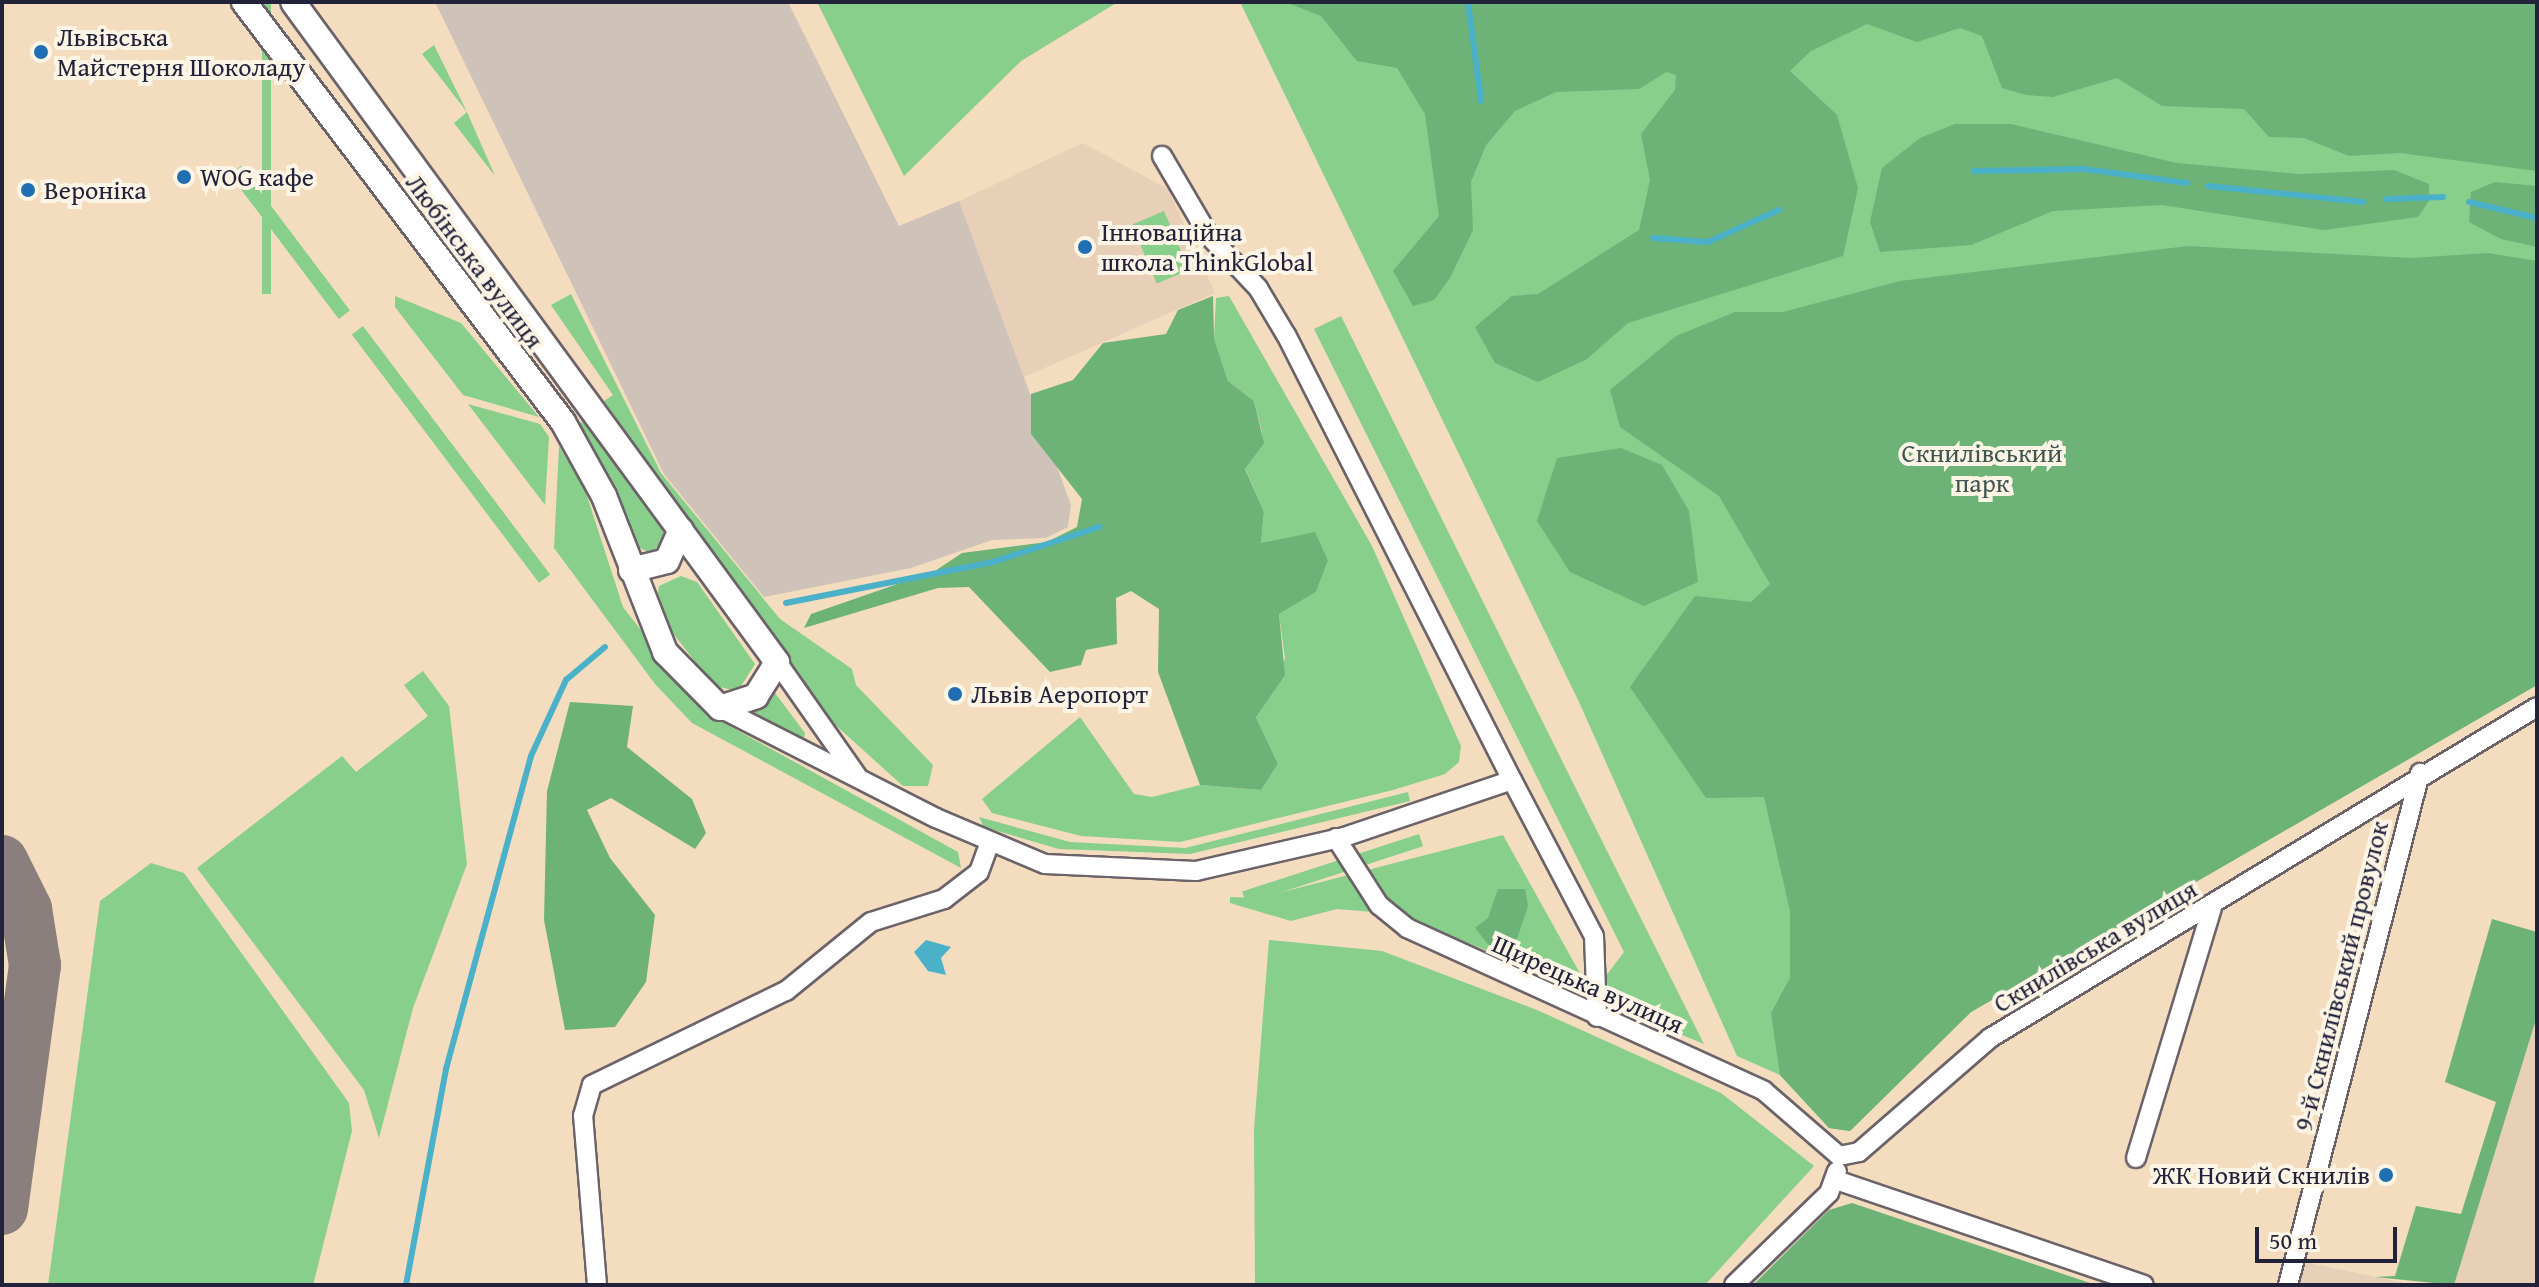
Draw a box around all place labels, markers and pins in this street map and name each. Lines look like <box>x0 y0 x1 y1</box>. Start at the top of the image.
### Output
place label: Львівська Майстерня Шоколаду <box>57 21 305 82</box>
marker: Львівська Майстерня Шоколаду <box>32 43 50 61</box>
place label: WOG кафе <box>200 161 314 193</box>
marker: WOG кафе <box>175 168 193 186</box>
place label: Вероніка <box>44 174 147 206</box>
marker: Вероніка <box>19 181 37 199</box>
place label: Інноваційна школа ThinkGlobal <box>1101 216 1313 278</box>
marker: Інноваційна школа ThinkGlobal <box>1076 238 1094 256</box>
place label: Львів Аеропорт <box>971 678 1148 710</box>
marker: Львів Аеропорт <box>946 685 964 703</box>
place label: ЖК Новий Скнилів <box>2153 1159 2370 1191</box>
marker: ЖК Новий Скнилів <box>2377 1166 2395 1184</box>

